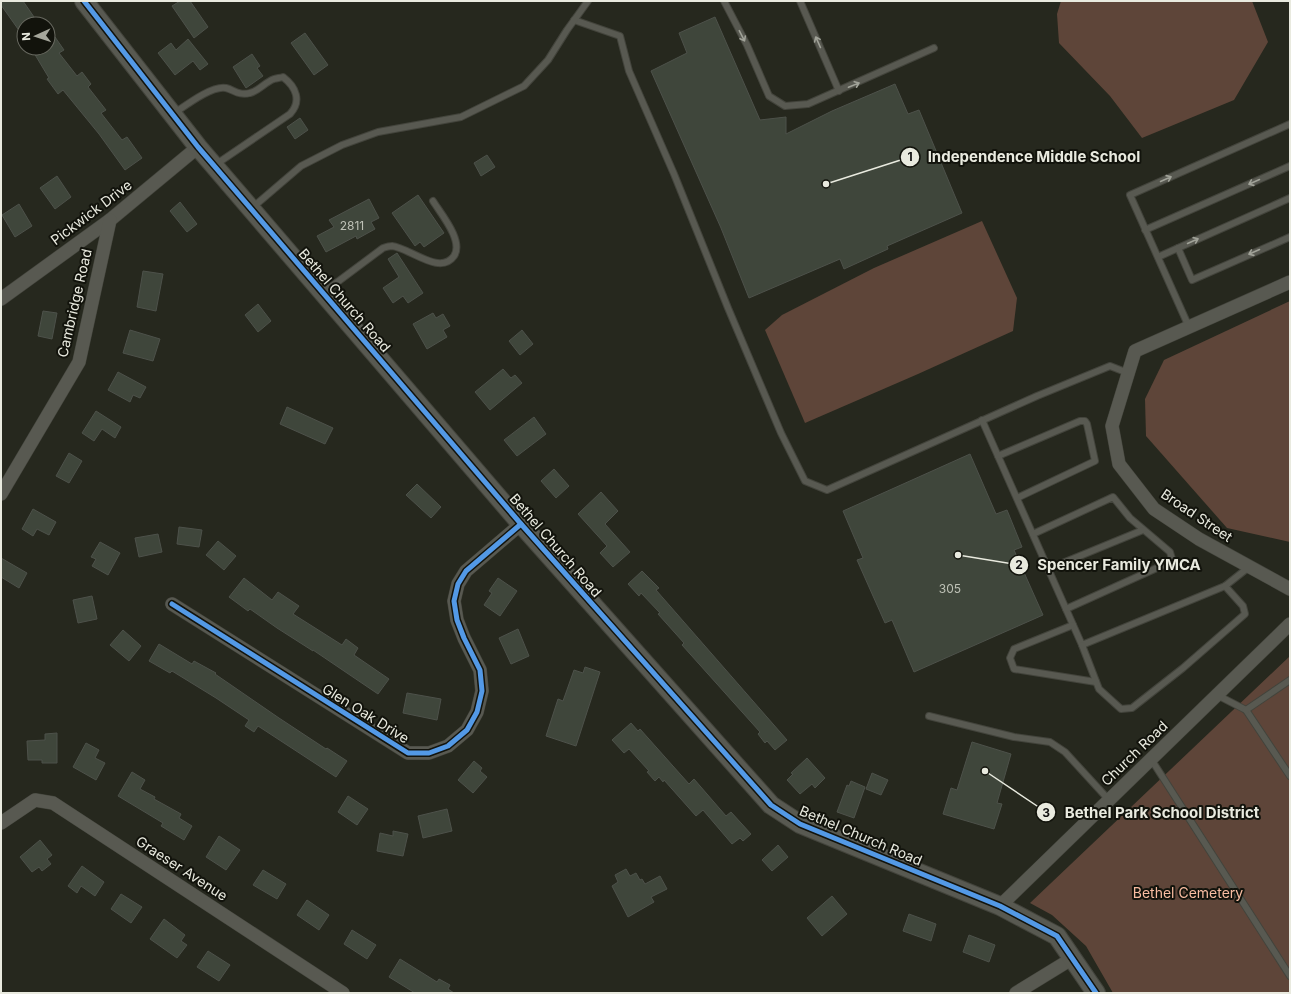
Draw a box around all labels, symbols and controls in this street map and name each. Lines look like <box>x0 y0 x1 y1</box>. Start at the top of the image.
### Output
north arrow <box>16 16 56 56</box>
one-way arrow <box>739 29 746 41</box>
text: N <box>19 32 33 41</box>
one-way arrow <box>814 36 821 48</box>
one-way arrow <box>847 80 859 88</box>
callout: Independence Middle School <box>900 144 1149 171</box>
text: Independence Middle School <box>928 147 1140 166</box>
text: 1 <box>907 149 913 164</box>
one-way arrow <box>1159 175 1171 183</box>
street label: Pickwick Drive <box>47 176 135 248</box>
one-way arrow <box>1249 179 1261 186</box>
house number: 2811 <box>340 218 364 233</box>
one-way arrow <box>1187 237 1199 244</box>
street label: Bethel Church Road <box>295 245 395 355</box>
street label: Cambridge Road <box>53 247 95 359</box>
one-way arrow <box>1249 249 1261 257</box>
street label: Broad Street <box>1158 485 1236 545</box>
street label: Bethel Church Road <box>506 490 606 600</box>
callout: Spencer Family YMCA <box>1009 551 1209 578</box>
text: Spencer Family YMCA <box>1037 555 1201 574</box>
text: 2 <box>1015 557 1023 572</box>
house number: 305 <box>939 581 961 596</box>
street label: Glen Oak Drive <box>319 680 413 746</box>
street label: Church Road <box>1097 717 1171 789</box>
callout: Bethel Park School District <box>1036 799 1267 826</box>
street label: Bethel Church Road <box>797 801 925 869</box>
text: Bethel Park School District <box>1065 803 1260 822</box>
text: 3 <box>1042 805 1050 820</box>
street label: Graeser Avenue <box>133 832 231 904</box>
park label: Bethel Cemetery <box>1133 884 1243 901</box>

